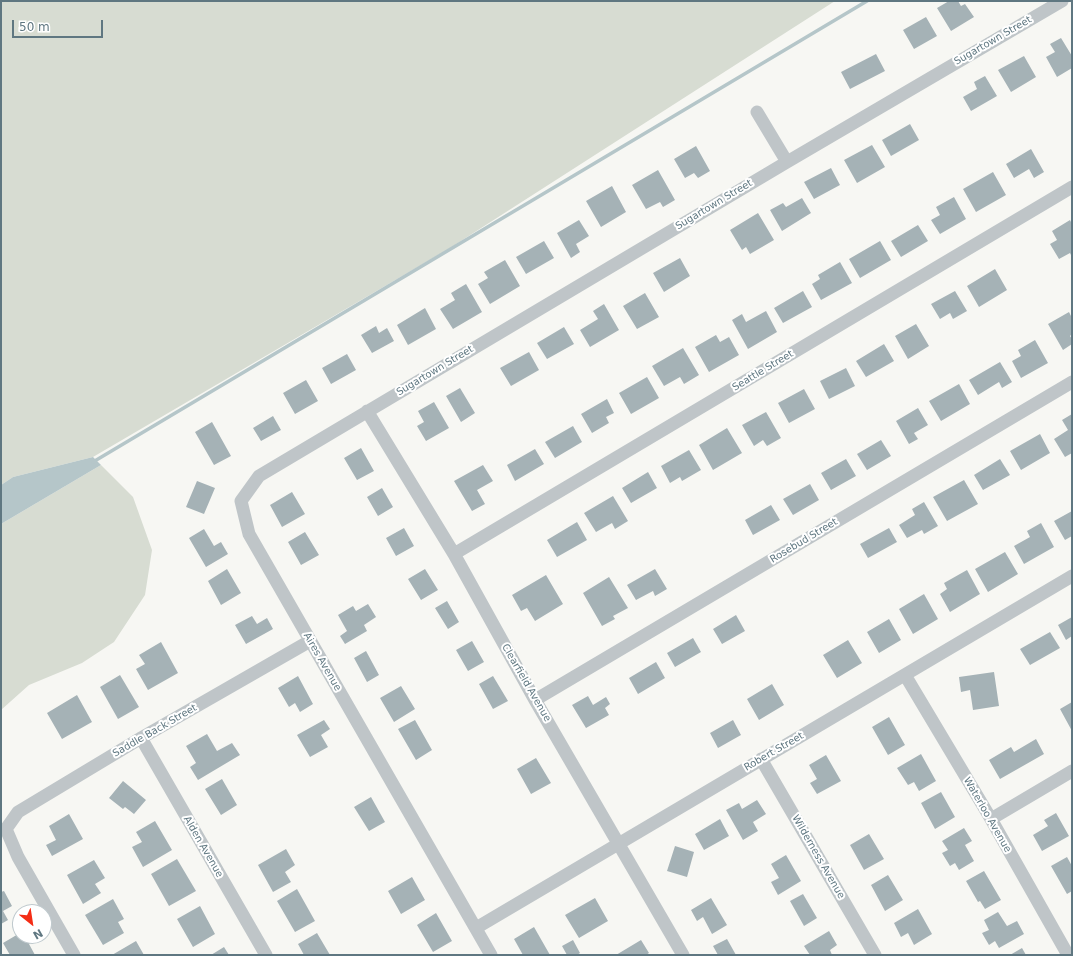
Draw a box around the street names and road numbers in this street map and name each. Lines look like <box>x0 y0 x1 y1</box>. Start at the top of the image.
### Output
street label: Sugartown Street <box>952 14 1034 68</box>
street label: Sugartown Street <box>673 177 755 233</box>
street label: Sugartown Street <box>394 343 476 399</box>
street label: Seattle Street <box>730 348 796 394</box>
street label: Rosebud Street <box>768 516 840 566</box>
street label: Aires Avenue <box>301 631 343 693</box>
street label: Clearfield Avenue <box>499 642 553 724</box>
street label: Saddle Back Street <box>111 702 199 760</box>
street label: Robert Street <box>742 730 806 774</box>
street label: Waterloo Avenue <box>961 775 1013 855</box>
street label: Wilderness Avenue <box>789 813 847 901</box>
street label: Alden Avenue <box>181 814 225 880</box>

